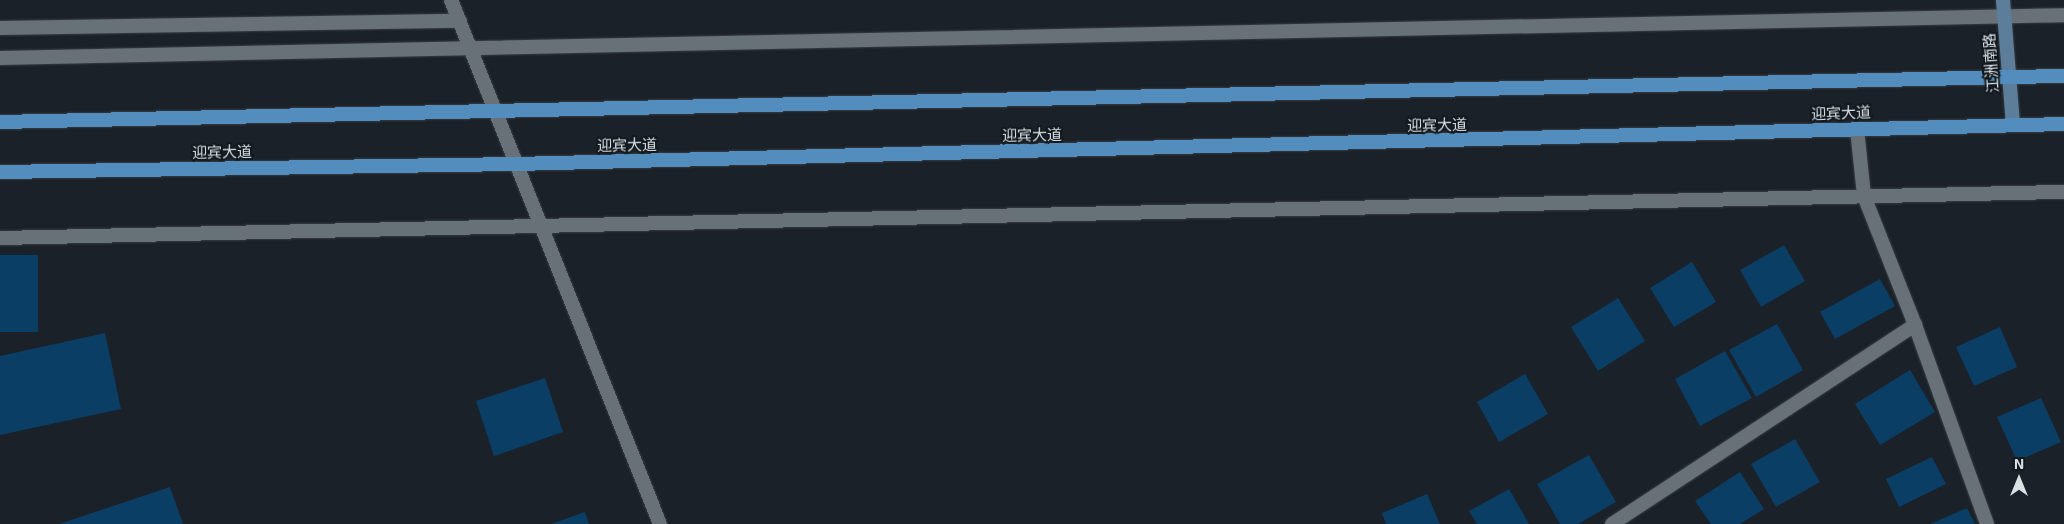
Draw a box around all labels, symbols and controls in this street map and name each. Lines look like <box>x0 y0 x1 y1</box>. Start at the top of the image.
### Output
street label: 江洲南路 <box>1980 32 2002 94</box>
street label: 迎宾大道 <box>1811 103 1871 123</box>
street label: 迎宾大道 <box>1407 115 1467 135</box>
street label: 迎宾大道 <box>1002 125 1062 145</box>
street label: 迎宾大道 <box>597 135 657 155</box>
street label: 迎宾大道 <box>192 142 252 162</box>
north arrow <box>1994 454 2044 504</box>
text: N <box>2014 455 2024 472</box>

